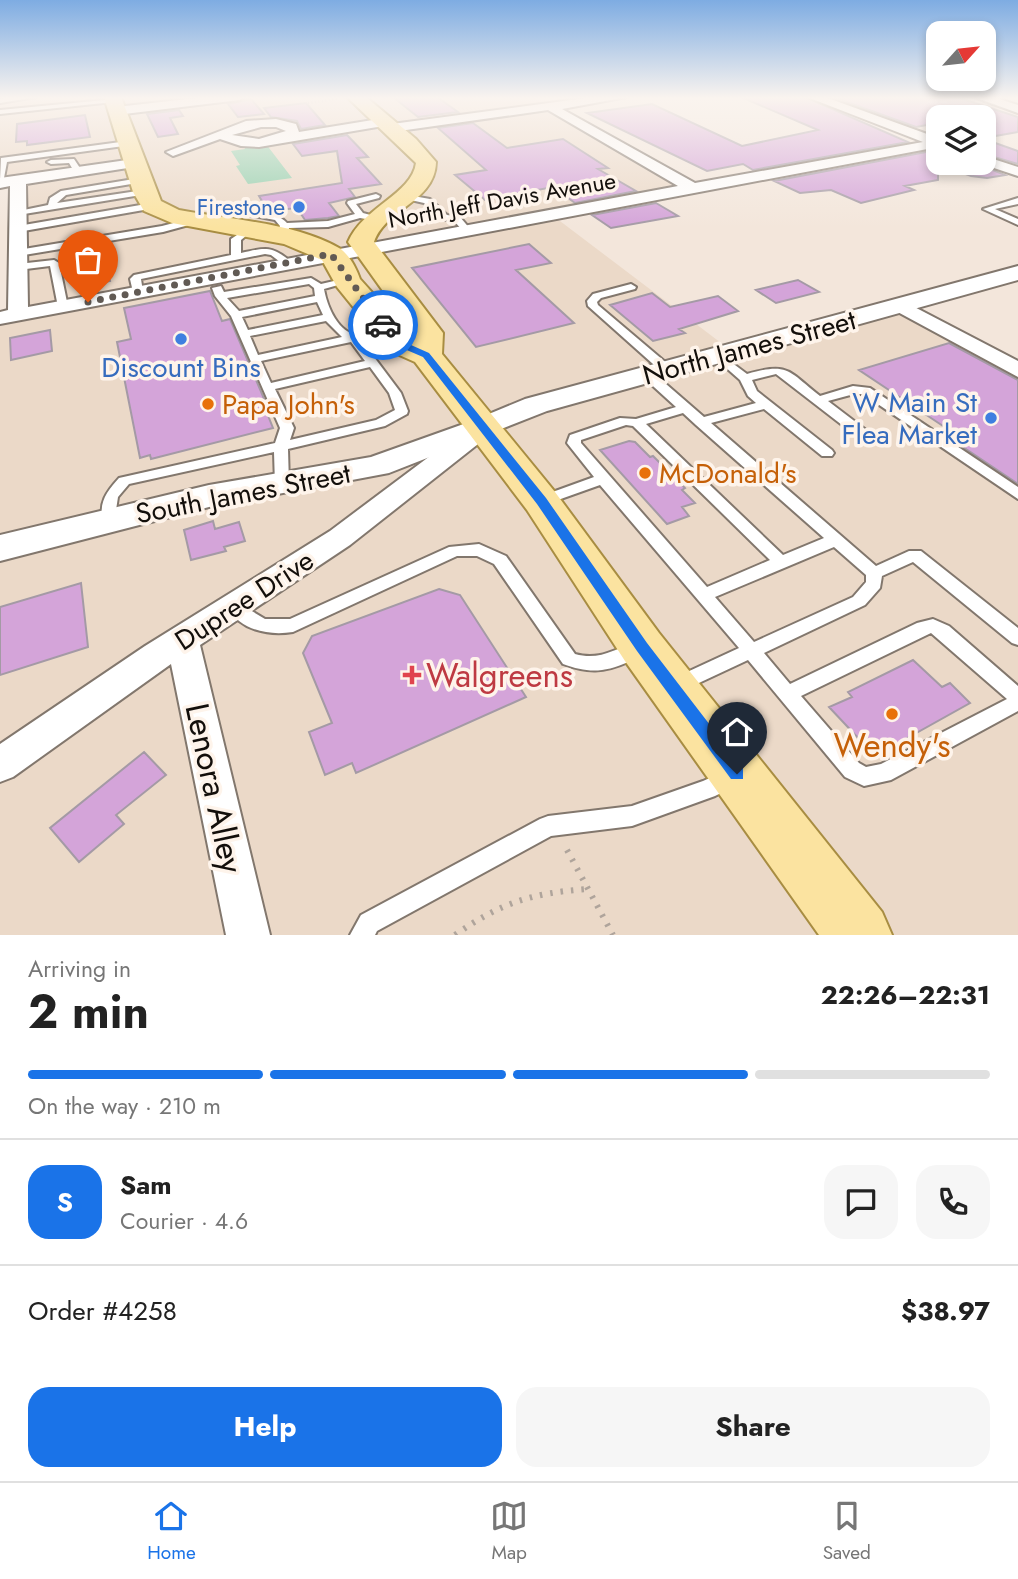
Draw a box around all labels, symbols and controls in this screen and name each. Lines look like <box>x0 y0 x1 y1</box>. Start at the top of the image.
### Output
north arrow <box>926 21 996 91</box>
map controls <box>926 21 996 175</box>
button: layers <box>926 105 996 175</box>
street label: North Jeff Davis Avenue <box>385 163 619 237</box>
place label: Firestone <box>197 190 285 224</box>
marker: Firestone <box>291 199 307 215</box>
pin <box>58 230 118 302</box>
icon: bag <box>69 241 107 279</box>
courier <box>348 290 418 360</box>
street label: North James Street <box>638 299 861 396</box>
icon: car <box>364 306 402 344</box>
marker: Discount Bins <box>173 331 189 347</box>
place label: Discount Bins <box>101 347 261 388</box>
place label: W Main St Flea Market <box>841 382 977 455</box>
place label: Papa John's <box>222 384 355 425</box>
marker: Papa John's <box>200 396 216 412</box>
marker: W Main St Flea Market <box>983 410 999 426</box>
street label: South James Street <box>132 453 354 534</box>
place label: McDonald's <box>659 453 796 494</box>
marker: McDonald's <box>637 465 653 481</box>
street label: Dupree Drive <box>167 540 322 661</box>
place label: Walgreens <box>426 652 573 699</box>
marker: Walgreens <box>404 667 420 683</box>
street label: Lenora Alley <box>174 699 256 878</box>
pin <box>707 702 767 774</box>
marker: Wendy's <box>884 706 900 722</box>
icon: home <box>718 713 756 751</box>
place label: Wendy's <box>833 722 951 769</box>
text: Arriving in <box>28 952 131 986</box>
text: 22:26–22:31 <box>821 976 990 1014</box>
text: 2 min <box>28 979 149 1045</box>
text: On the way · 210 m <box>28 1089 221 1123</box>
button: chat <box>824 1165 898 1239</box>
button: phone <box>916 1165 990 1239</box>
text: Sam <box>120 1166 172 1204</box>
text: S <box>57 1183 73 1221</box>
text: Courier · 4.6 <box>120 1204 248 1238</box>
text: Order #4258 <box>28 1292 177 1330</box>
text: $38.97 <box>901 1292 990 1330</box>
button: Help <box>28 1387 502 1467</box>
button: Share <box>516 1387 990 1467</box>
tab: Home <box>147 1497 196 1566</box>
tab: Map <box>490 1497 528 1566</box>
tab: Saved <box>823 1497 871 1566</box>

